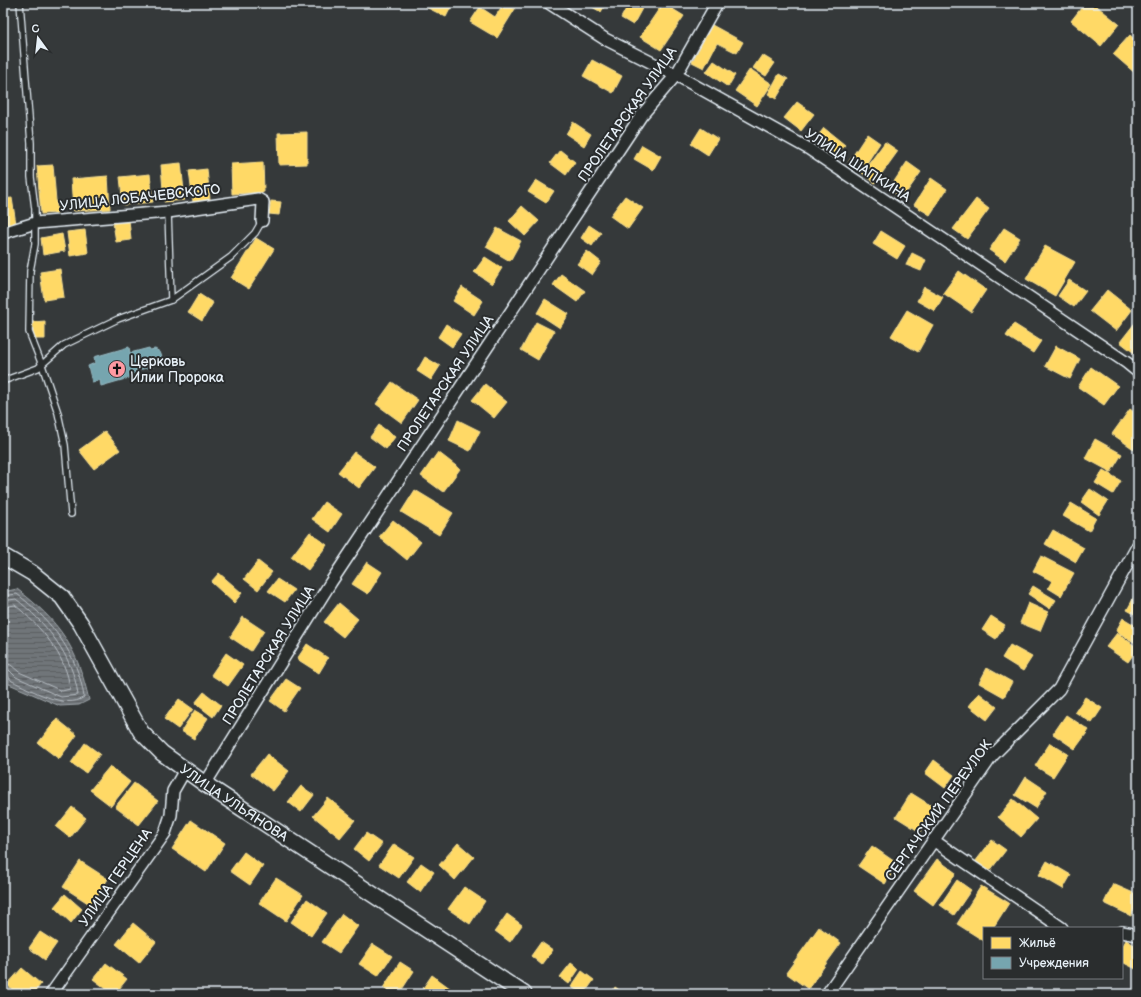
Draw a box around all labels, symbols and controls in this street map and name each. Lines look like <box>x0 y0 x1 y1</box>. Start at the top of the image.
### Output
north arrow <box>18 18 58 58</box>
text: С <box>30 21 41 36</box>
street label: ПРОЛЕТАРСКАЯ УЛИЦА <box>574 43 681 185</box>
street label: УЛИЦА ШАПКИНА <box>802 125 914 206</box>
street label: УЛИЦА ЛОБАЧЕВСКОГО <box>59 181 221 214</box>
street label: ПРОЛЕТАРСКАЯ УЛИЦА <box>393 311 498 455</box>
place label: Церковь Илии Пророка <box>130 353 225 386</box>
church icon: Церковь Илии Пророка <box>107 359 127 379</box>
street label: ПРОЛЕТАРСКАЯ УЛИЦА <box>219 582 319 728</box>
street label: СЕРГАЧСКИЙ ПЕРЕУЛОК <box>881 736 996 884</box>
street label: УЛИЦА УЛЬЯНОВА <box>177 761 292 846</box>
street label: УЛИЦА ГЕРЦЕНА <box>75 825 156 930</box>
legend <box>983 927 1123 979</box>
text: Жильё <box>1019 936 1056 951</box>
text: Учреждения <box>1019 956 1089 971</box>

